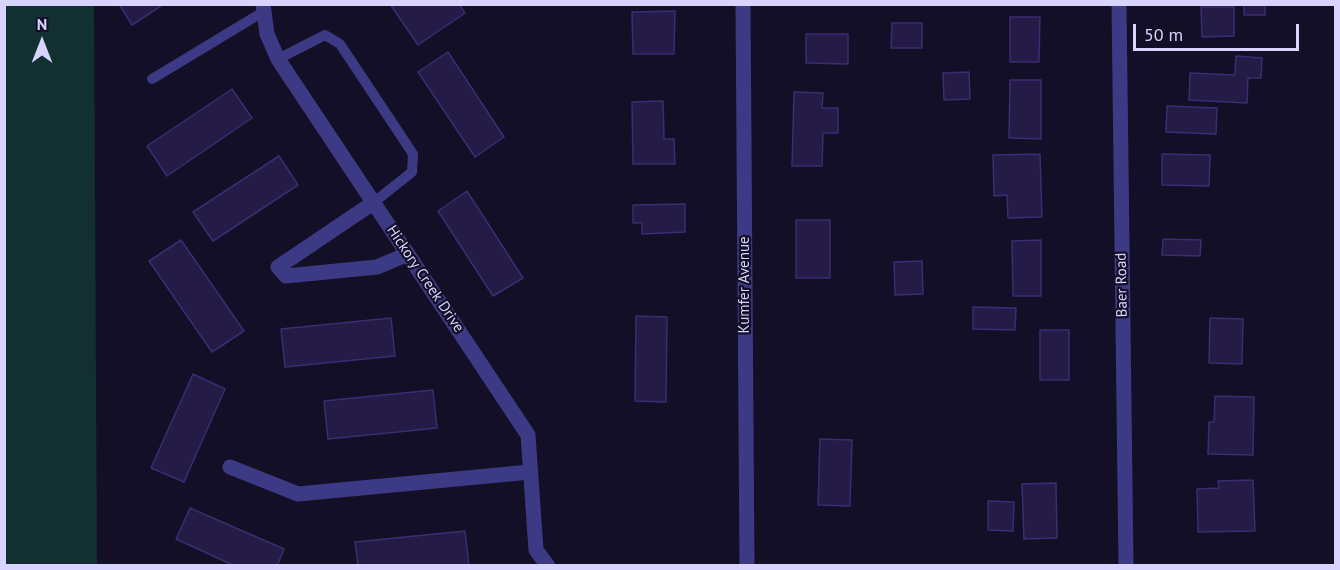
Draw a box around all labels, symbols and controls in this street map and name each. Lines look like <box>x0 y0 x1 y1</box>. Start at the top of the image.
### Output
north arrow <box>12 12 72 72</box>
scale bar <box>1136 12 1302 50</box>
text: N <box>37 14 47 34</box>
text: 50 m <box>1144 23 1183 46</box>
street label: Hickory Creek Drive <box>383 222 467 336</box>
street label: Kumfer Avenue <box>736 236 754 334</box>
street label: Baer Road <box>1112 253 1132 317</box>

